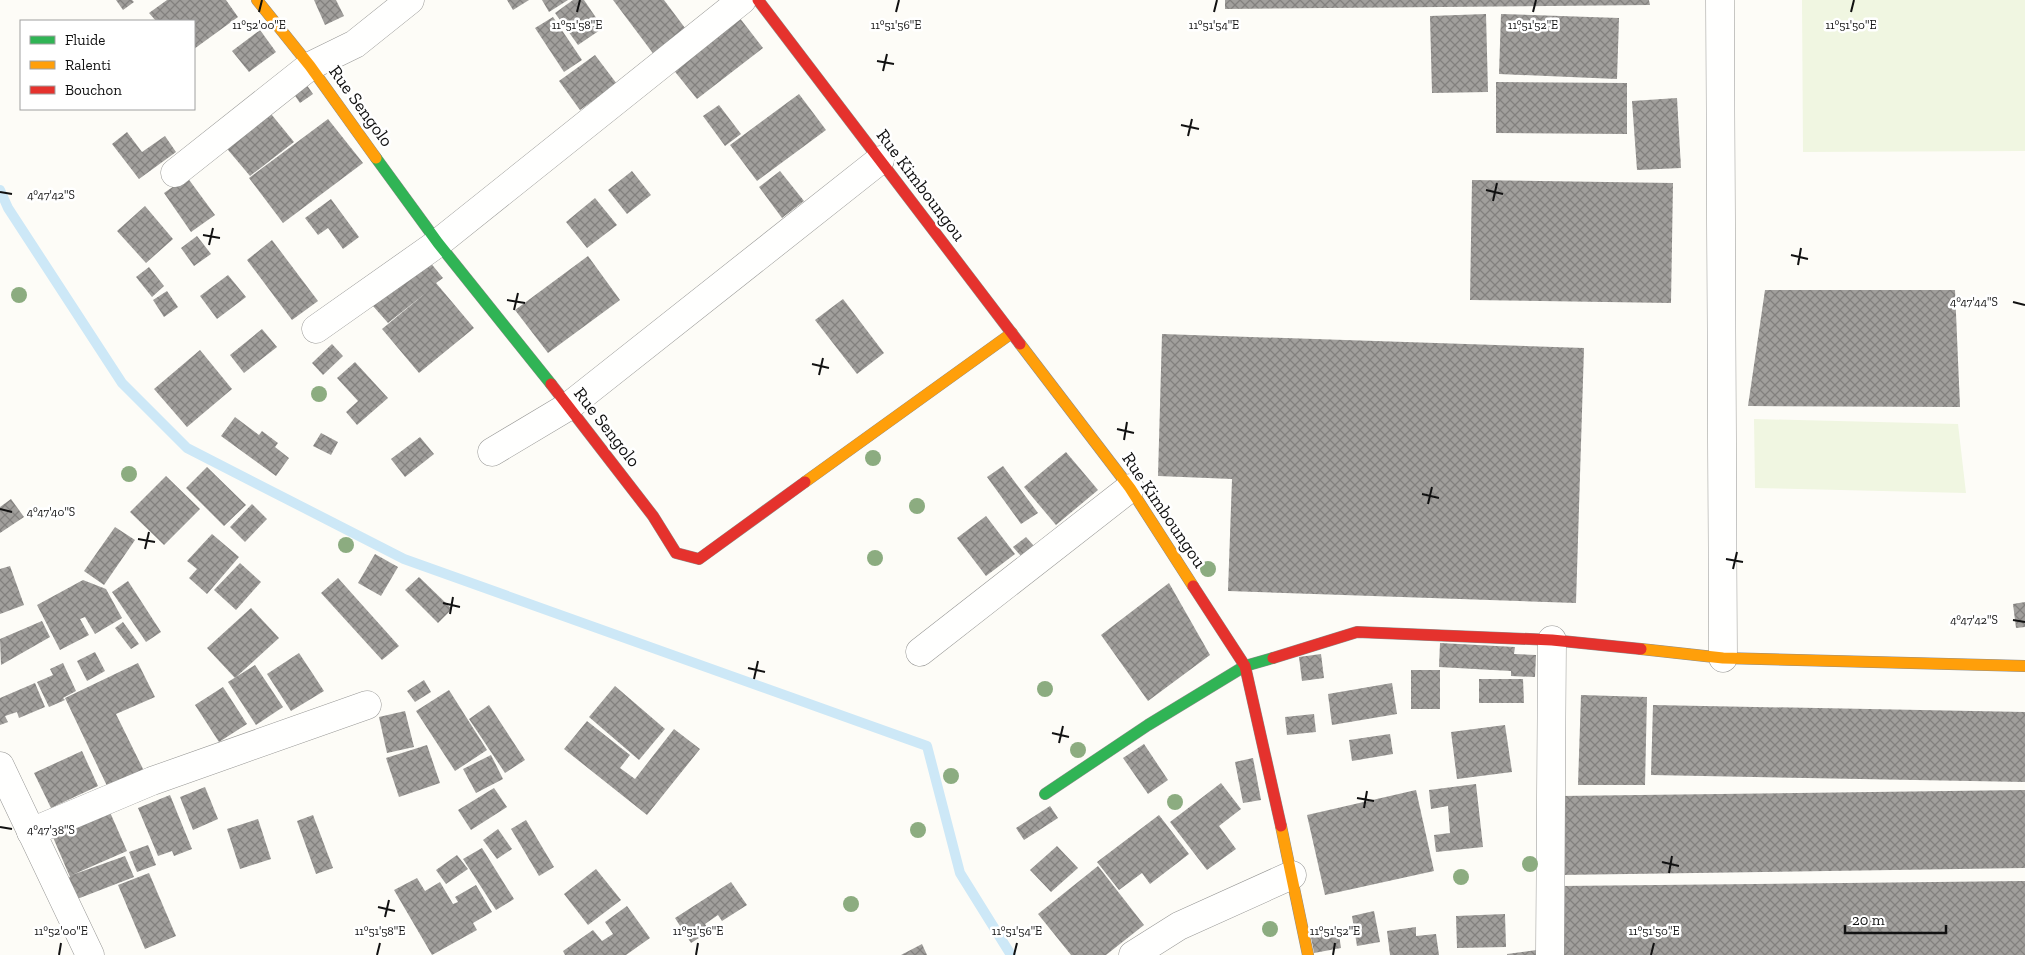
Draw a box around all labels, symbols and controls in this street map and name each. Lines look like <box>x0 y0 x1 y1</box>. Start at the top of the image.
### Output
text: 11°52'00"E <box>232 18 286 32</box>
text: 11°51'58"E <box>552 18 602 32</box>
text: 11°51'56"E <box>871 18 921 32</box>
text: 11°51'54"E <box>1189 18 1239 32</box>
text: 11°51'52"E <box>1508 18 1558 32</box>
text: 11°51'50"E <box>1825 18 1877 32</box>
legend <box>20 20 195 110</box>
text: Fluide <box>65 31 105 49</box>
text: Ralenti <box>65 56 111 74</box>
street label: Rue Sengolo <box>324 61 398 151</box>
text: Bouchon <box>65 81 122 99</box>
street label: Rue Kimboungou <box>872 125 970 245</box>
text: 4°47'42"S <box>27 188 75 202</box>
text: 4°47'44"S <box>1950 295 1998 309</box>
street label: Rue Sengolo <box>569 383 645 471</box>
street label: Rue Kimboungou <box>1117 448 1211 572</box>
text: 4°47'40"S <box>27 505 75 519</box>
text: 4°47'42"S <box>1950 613 1998 627</box>
text: 4°47'38"S <box>27 823 75 837</box>
scale bar <box>1845 902 1946 934</box>
text: 20 m <box>1852 911 1885 929</box>
text: 11°52'00"E <box>34 924 88 938</box>
text: 11°51'58"E <box>355 924 405 938</box>
text: 11°51'56"E <box>673 924 723 938</box>
text: 11°51'54"E <box>992 924 1042 938</box>
text: 11°51'52"E <box>1310 924 1360 938</box>
text: 11°51'50"E <box>1628 924 1680 938</box>

